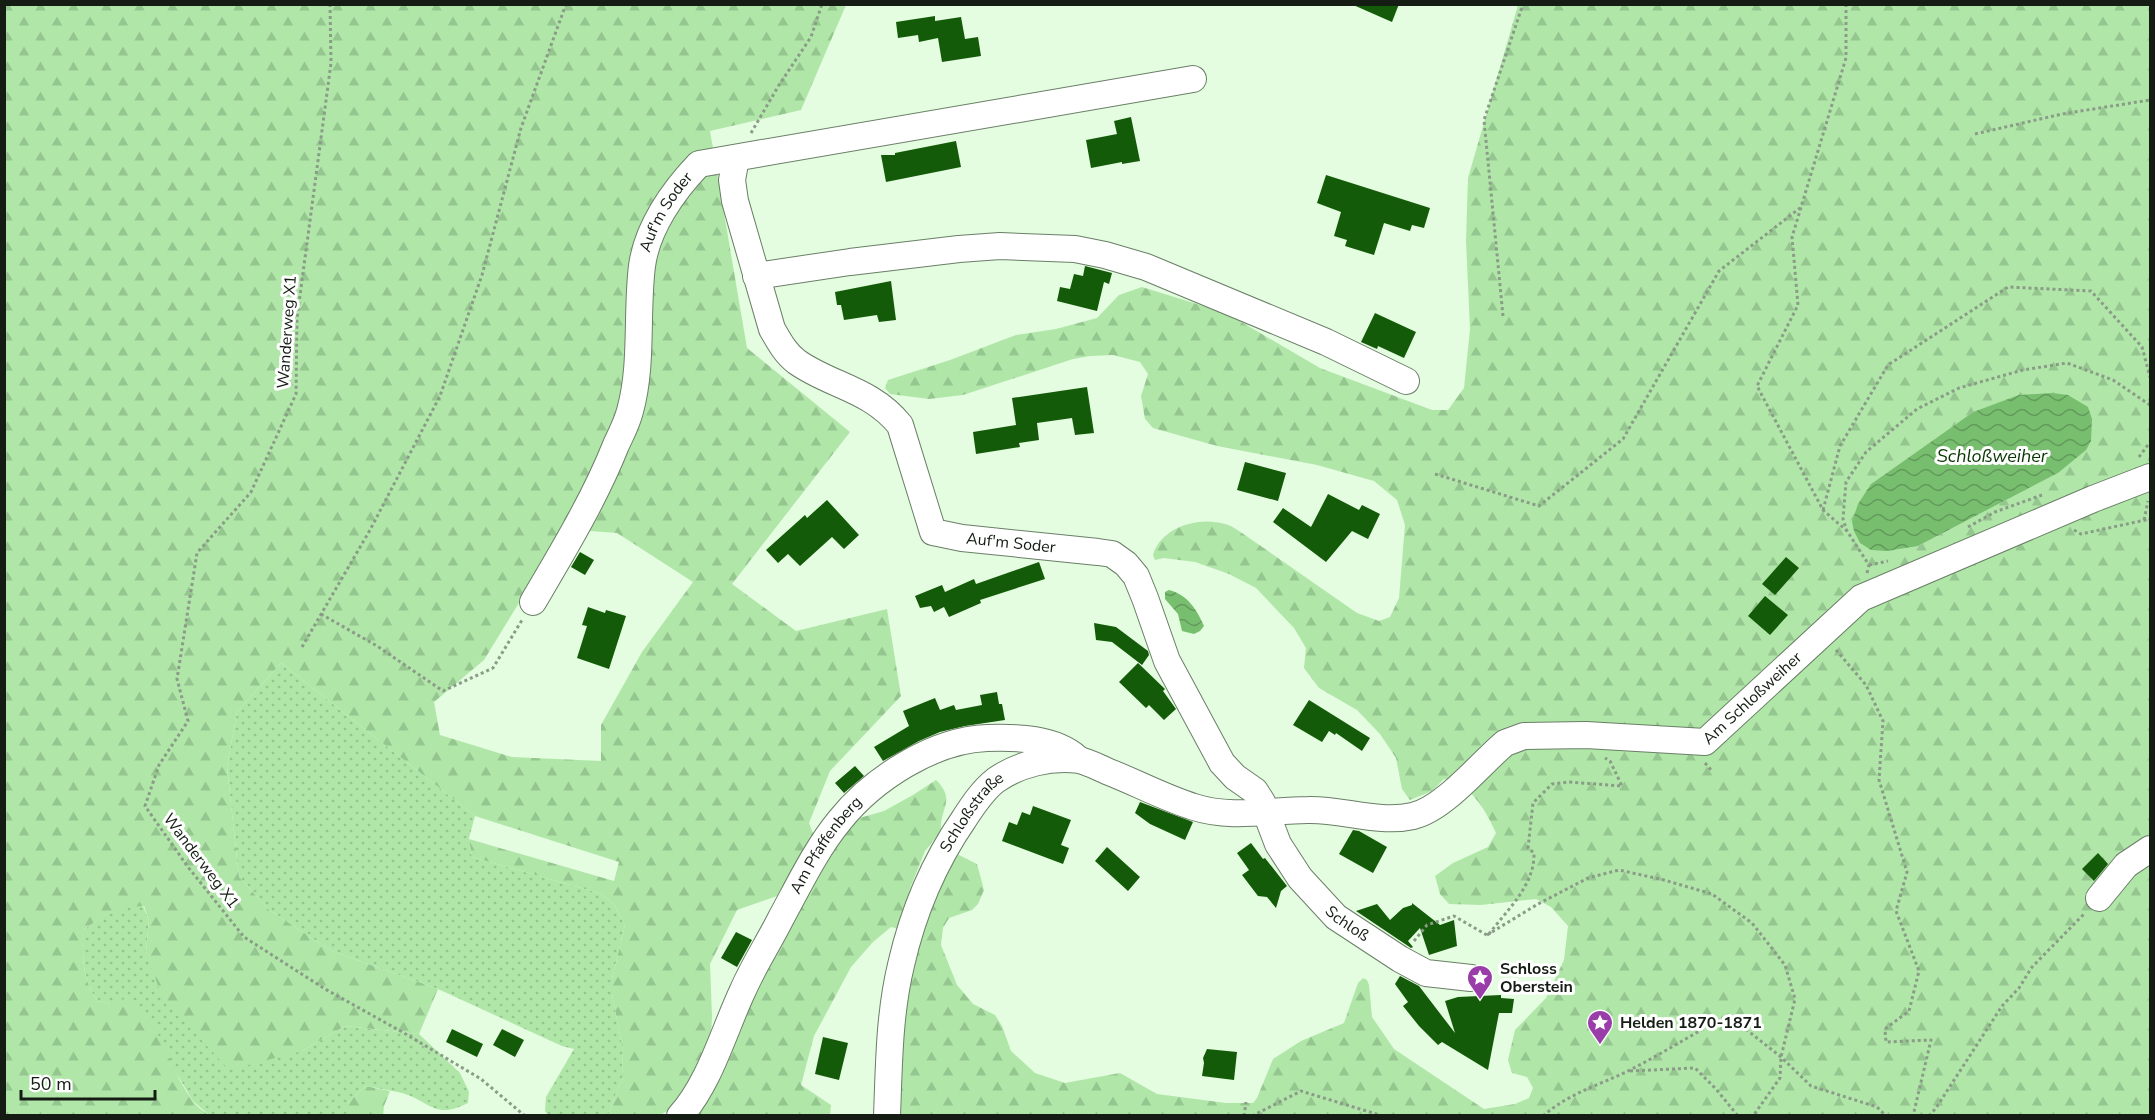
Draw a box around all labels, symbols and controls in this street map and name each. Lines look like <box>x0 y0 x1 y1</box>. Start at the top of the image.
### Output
street label: Auf'm Soder <box>634 167 698 255</box>
street label: Wanderweg X1 <box>272 275 302 389</box>
water label: Schloßweiher <box>1937 444 2048 468</box>
street label: Auf'm Soder <box>965 527 1057 559</box>
street label: Am Schloßweiher <box>1698 647 1807 750</box>
street label: Schloßstraße <box>935 767 1008 856</box>
street label: Am Pfaffenberg <box>785 791 867 898</box>
street label: Wanderweg X1 <box>158 809 244 913</box>
street label: Schloß <box>1320 901 1374 947</box>
place label: Schloss Oberstein <box>1500 958 1573 998</box>
place icon: Schloss Oberstein <box>1465 963 1495 1001</box>
place icon: Helden 1870-1871 <box>1585 1008 1615 1046</box>
place label: Helden 1870-1871 <box>1620 1012 1762 1034</box>
scale bar <box>21 1063 154 1101</box>
text: 50 m <box>30 1072 72 1096</box>

